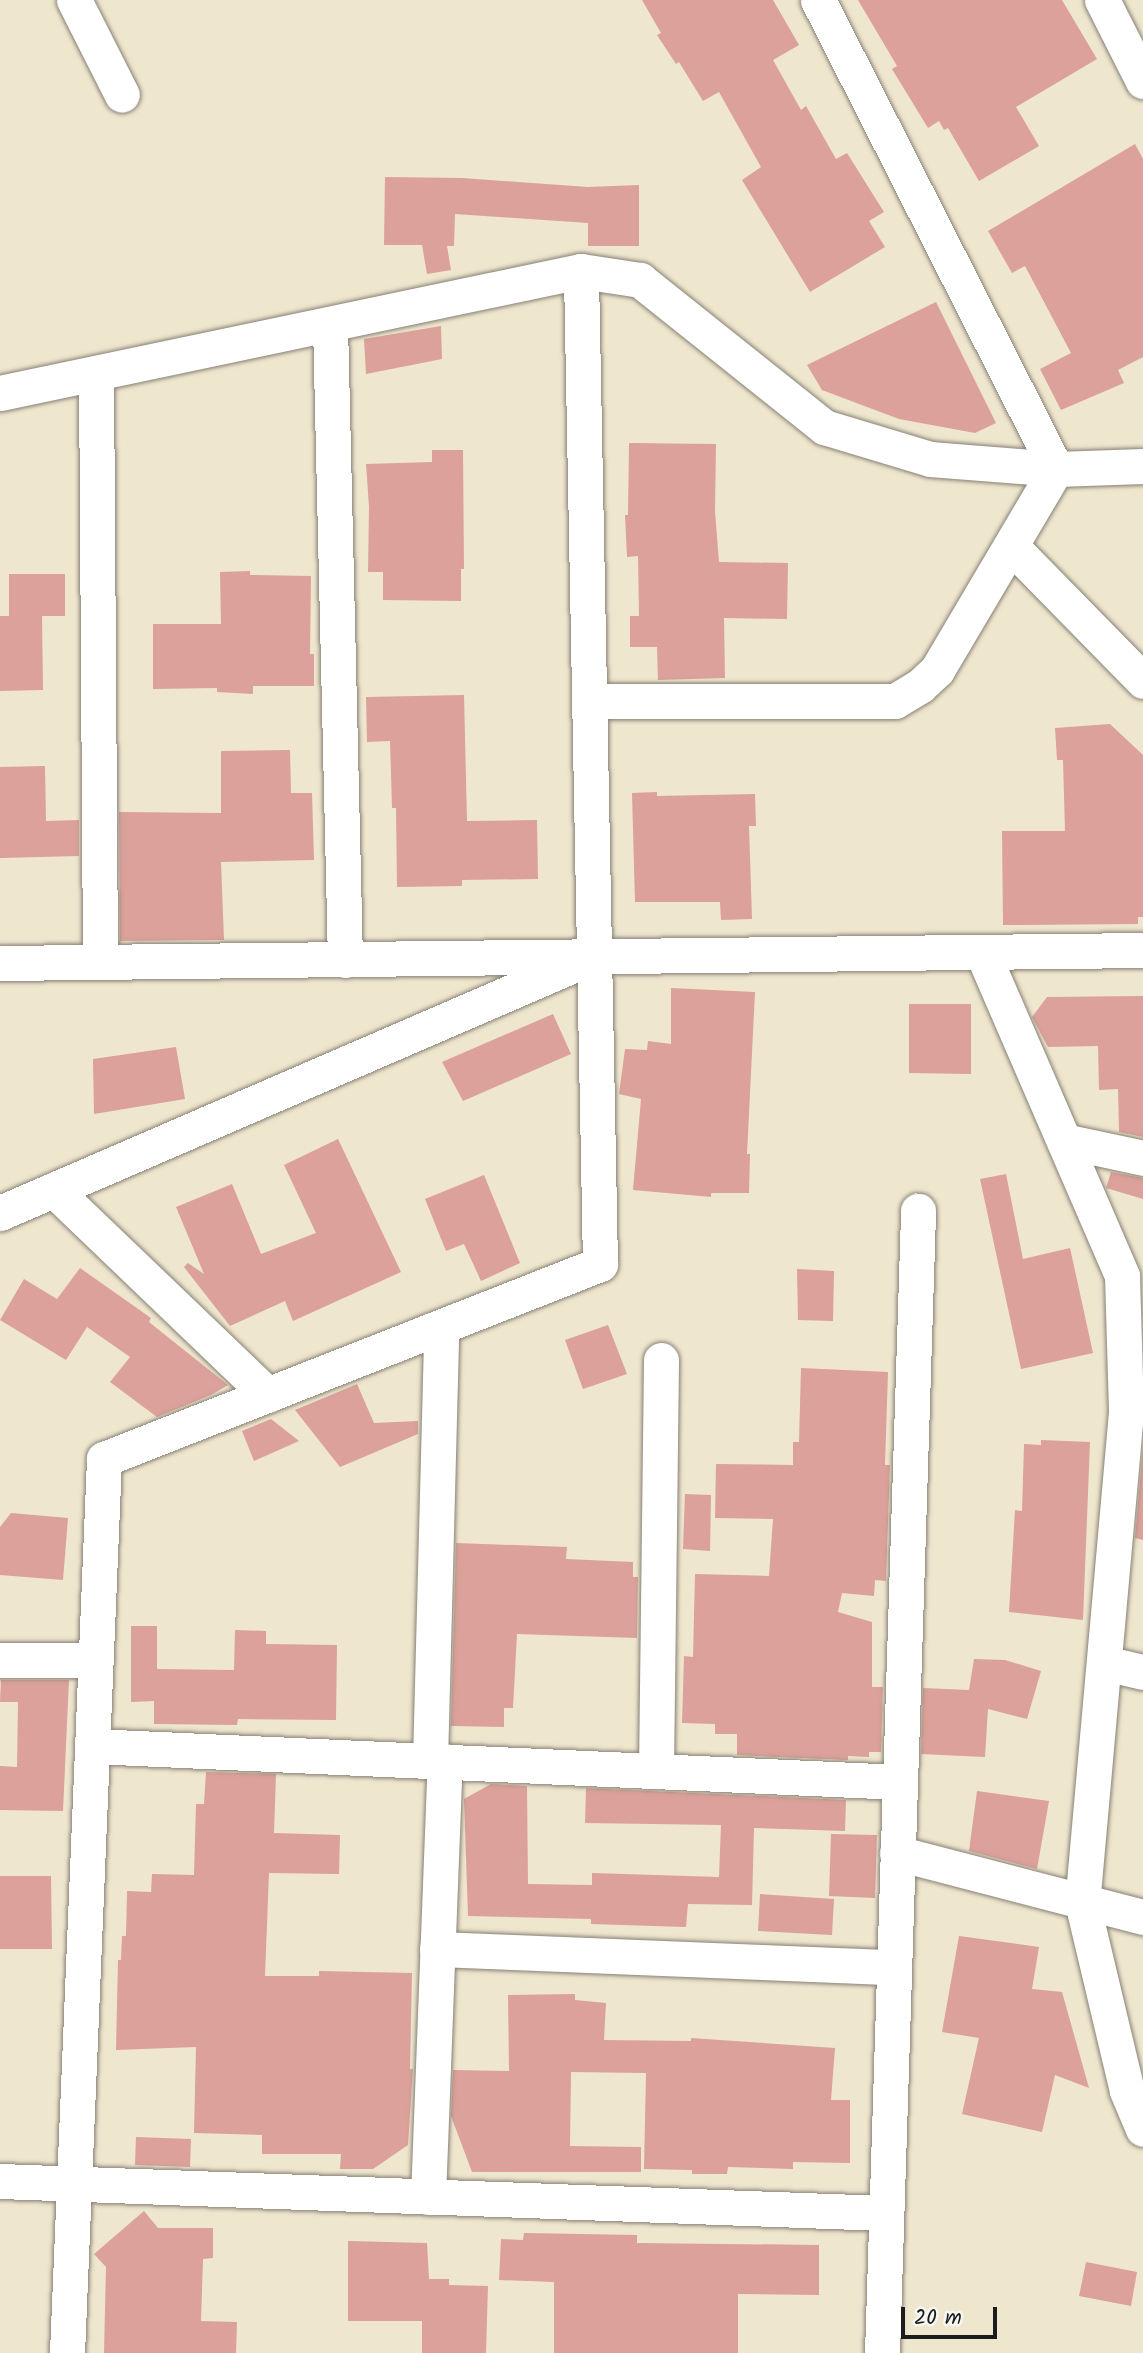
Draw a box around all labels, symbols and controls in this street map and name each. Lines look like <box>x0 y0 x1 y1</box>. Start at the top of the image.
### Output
scale bar <box>905 2294 1001 2338</box>
text: 20 m <box>914 2302 962 2335</box>

